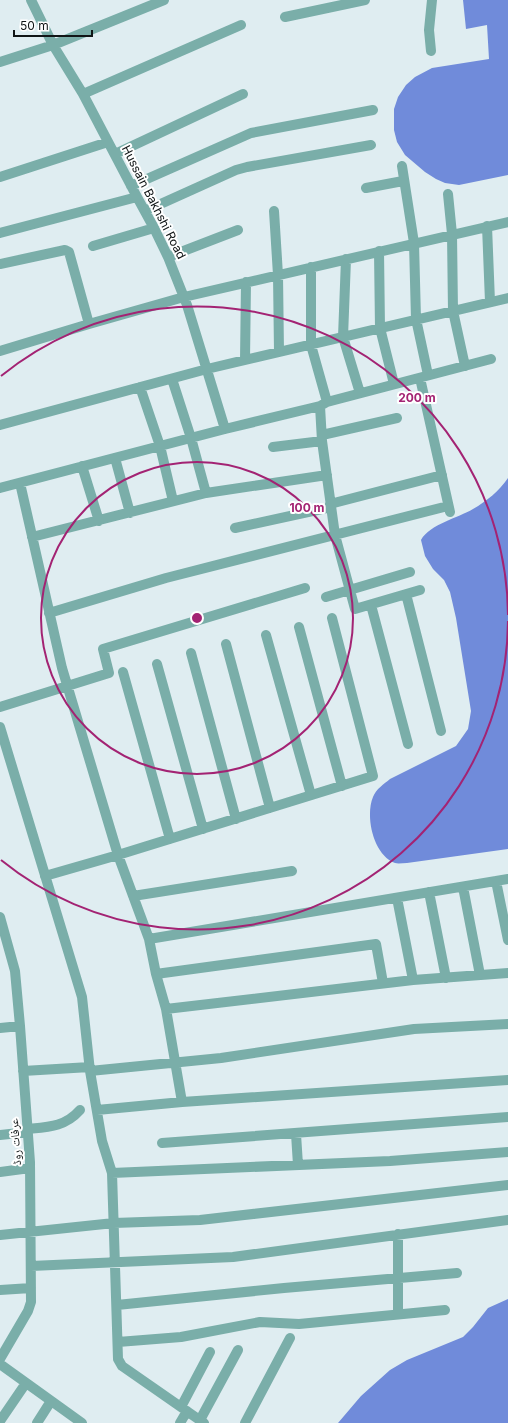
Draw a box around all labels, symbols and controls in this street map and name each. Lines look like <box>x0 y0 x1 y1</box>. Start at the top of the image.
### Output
scale bar <box>14 12 92 38</box>
text: 50 m <box>20 18 49 33</box>
street label: Hussain Bakhshi Road <box>119 143 189 261</box>
text: 200 m <box>398 390 436 405</box>
text: 100 m <box>289 500 325 515</box>
centre of rings <box>190 611 204 625</box>
street label: عرفات روڈ <box>6 1118 24 1166</box>

